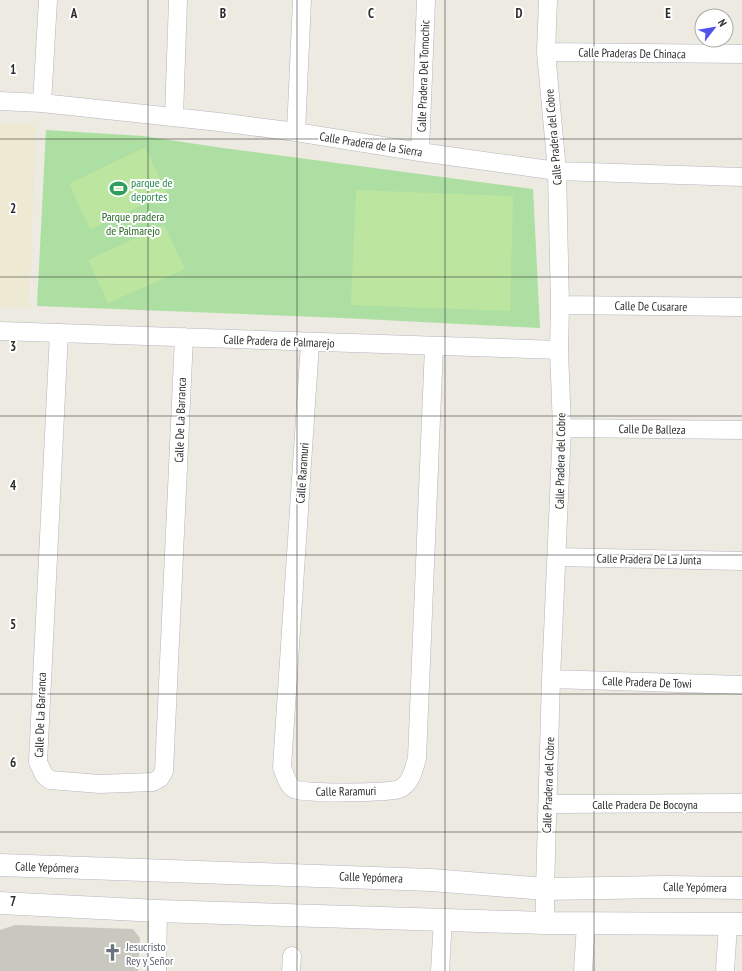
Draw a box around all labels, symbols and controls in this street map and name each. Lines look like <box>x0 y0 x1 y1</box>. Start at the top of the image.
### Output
text: A <box>70 5 78 22</box>
text: B <box>220 5 226 22</box>
text: C <box>368 5 374 22</box>
text: D <box>516 5 523 22</box>
text: E <box>665 5 671 22</box>
north arrow <box>694 8 734 48</box>
text: N <box>715 17 730 29</box>
street label: Calle Pradera Del Tomochic <box>414 19 432 132</box>
street label: Calle Praderas De Chinaca <box>578 45 686 61</box>
text: 1 <box>10 61 16 78</box>
street label: Calle Pradera del Cobre <box>541 88 565 186</box>
street label: Calle Pradera de la Sierra <box>318 128 424 160</box>
place label: parque de deportes <box>131 175 172 204</box>
sports icon: parque de deportes <box>108 179 128 199</box>
text: 2 <box>10 200 16 217</box>
park label: Parque pradera de Palmarejo <box>102 209 165 238</box>
street label: Calle De Cusarare <box>614 298 688 314</box>
street label: Calle Pradera de Palmarejo <box>223 332 335 350</box>
text: 3 <box>10 338 16 355</box>
street label: Calle De La Barranca <box>171 377 189 463</box>
street label: Calle Pradera del Cobre <box>552 413 568 509</box>
street label: Calle De Balleza <box>618 421 686 437</box>
street label: Calle Raramuri <box>292 442 312 504</box>
text: 4 <box>10 477 17 494</box>
street label: Calle Pradera De La Junta <box>597 551 702 567</box>
text: 5 <box>10 616 16 633</box>
street label: Calle De La Barranca <box>31 672 49 758</box>
street label: Calle Pradera De Towi <box>602 673 692 691</box>
street label: Calle Pradera del Cobre <box>539 736 557 833</box>
text: 6 <box>10 754 16 771</box>
street label: Calle Raramuri <box>315 783 377 799</box>
street label: Calle Pradera De Bocoyna <box>592 797 698 812</box>
street label: Calle Yepómera <box>15 858 79 876</box>
street label: Calle Yepómera <box>339 868 403 886</box>
street label: Calle Yepómera <box>663 879 727 895</box>
text: 7 <box>10 893 16 910</box>
place label: Jesucristo Rey y Señor <box>125 939 174 968</box>
church icon: Jesucristo Rey y Señor <box>103 943 123 963</box>

